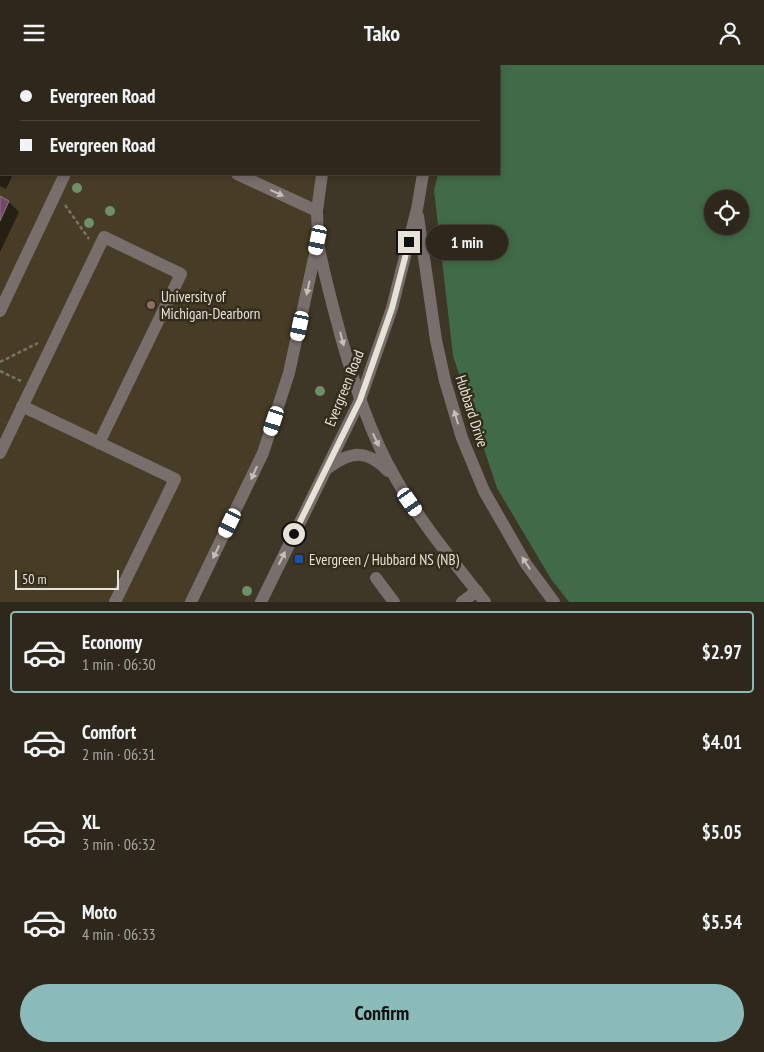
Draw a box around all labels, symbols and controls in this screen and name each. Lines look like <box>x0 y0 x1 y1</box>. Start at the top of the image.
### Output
icon: menu <box>20 19 48 47</box>
text: Tako <box>364 19 400 47</box>
icon: person <box>716 19 744 47</box>
text: Evergreen Road <box>50 84 156 108</box>
text: Evergreen Road <box>50 133 156 157</box>
one-way arrow <box>270 189 284 197</box>
map controls <box>704 190 749 235</box>
button: locate <box>704 190 749 235</box>
car <box>307 224 328 256</box>
callout: 1 min <box>426 225 509 259</box>
route end <box>398 231 420 253</box>
text: 1 min <box>451 232 483 252</box>
one-way arrow <box>304 280 312 295</box>
place label: University of Michigan-Dearborn <box>161 287 260 323</box>
marker: University of Michigan-Dearborn <box>145 299 157 311</box>
car <box>289 310 310 342</box>
one-way arrow <box>338 331 346 346</box>
street label: Evergreen Road <box>320 347 368 429</box>
street label: Hubbard Drive <box>451 373 493 449</box>
car <box>262 404 285 438</box>
one-way arrow <box>451 409 459 424</box>
one-way arrow <box>373 433 381 447</box>
one-way arrow <box>250 466 258 480</box>
car <box>395 485 424 519</box>
car <box>216 506 243 540</box>
route start <box>283 523 305 545</box>
one-way arrow <box>212 544 220 559</box>
place label: Evergreen / Hubbard NS (NB) <box>309 550 459 569</box>
one-way arrow <box>279 551 287 565</box>
marker: Evergreen / Hubbard NS (NB) <box>293 553 305 565</box>
one-way arrow <box>521 556 531 569</box>
scale bar <box>15 567 119 590</box>
text: 50 m <box>22 570 47 588</box>
icon: car <box>22 630 67 675</box>
text: Economy <box>82 630 142 654</box>
text: $2.97 <box>702 640 742 664</box>
text: 1 min · 06:30 <box>82 654 156 674</box>
icon: car <box>22 720 67 765</box>
text: Comfort <box>82 720 136 744</box>
text: $4.01 <box>702 730 742 754</box>
text: 2 min · 06:31 <box>82 744 156 764</box>
icon: car <box>22 810 67 855</box>
text: XL <box>82 810 100 834</box>
text: $5.05 <box>702 820 742 844</box>
text: 3 min · 06:32 <box>82 834 156 854</box>
icon: car <box>22 900 67 945</box>
text: Moto <box>82 900 117 924</box>
text: $5.54 <box>702 910 742 934</box>
text: 4 min · 06:33 <box>82 924 156 944</box>
button: Confirm <box>20 984 744 1042</box>

